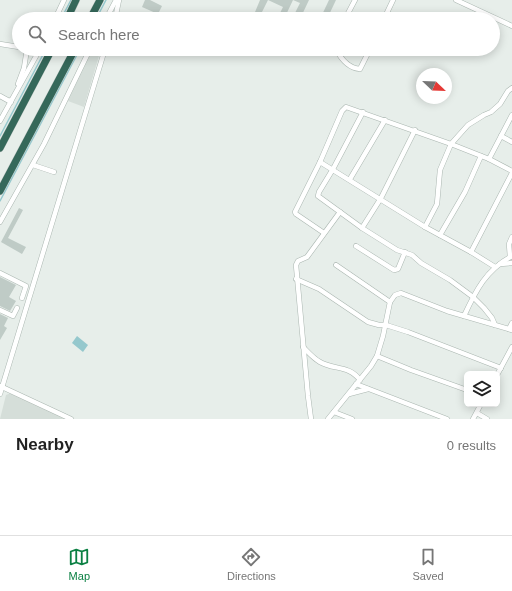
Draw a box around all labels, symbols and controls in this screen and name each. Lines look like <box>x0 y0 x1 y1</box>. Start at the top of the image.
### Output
search box <box>12 12 500 56</box>
icon: search <box>26 23 48 45</box>
text: Search here <box>58 26 140 43</box>
north arrow <box>416 68 452 104</box>
map controls <box>464 371 500 407</box>
button: layers <box>464 371 500 407</box>
text: Nearby <box>16 435 74 454</box>
text: 0 results <box>447 438 496 453</box>
tab: Map <box>68 546 90 582</box>
tab: Directions <box>227 546 276 582</box>
tab: Saved <box>412 546 444 582</box>

